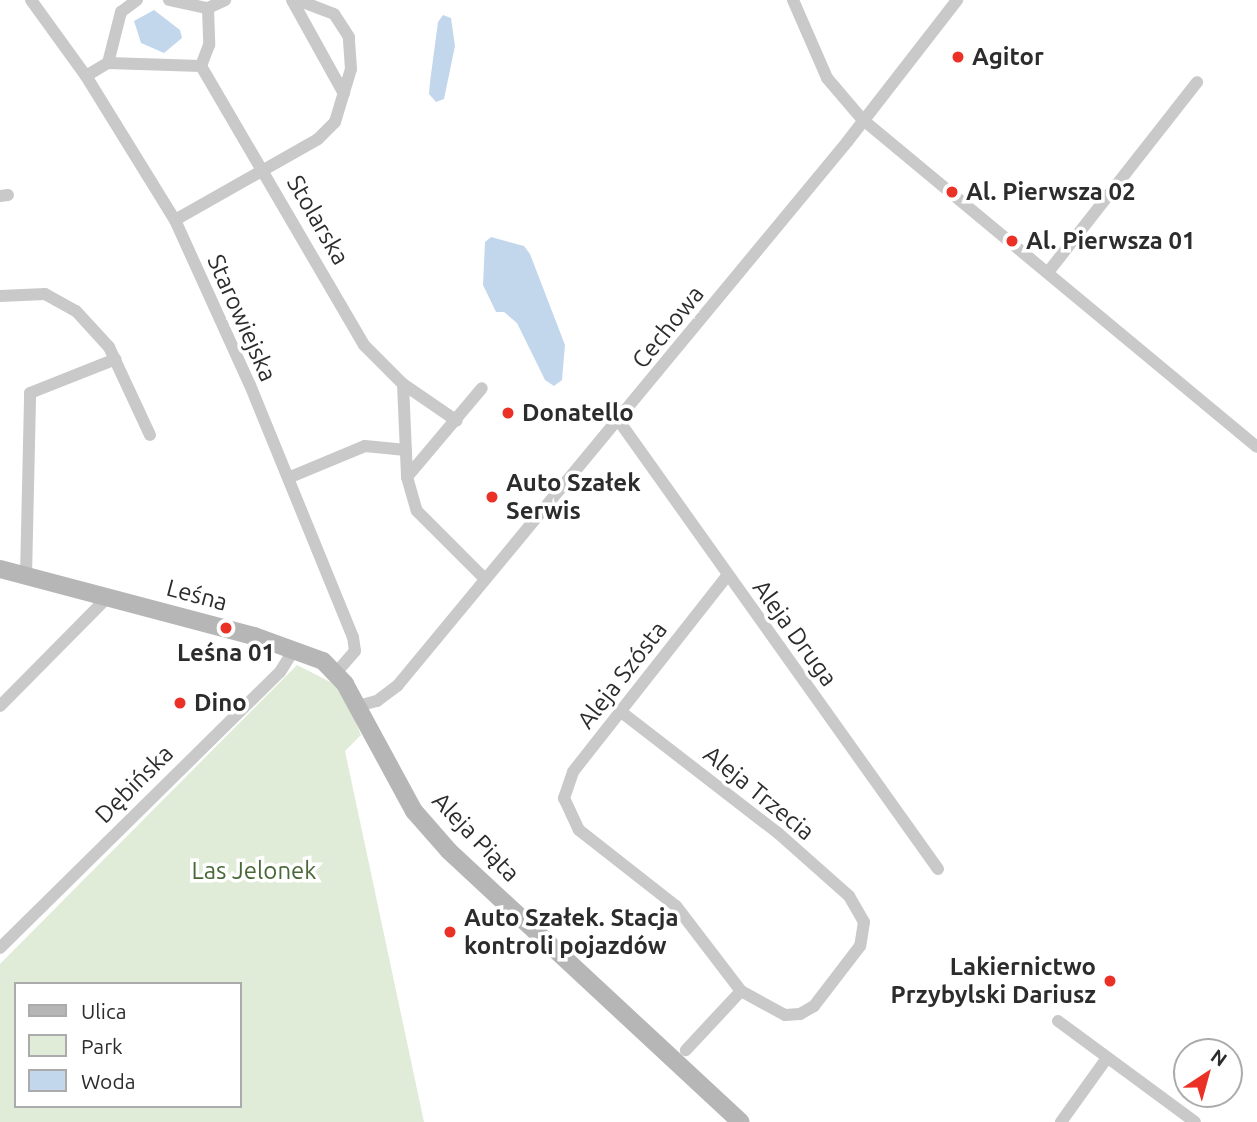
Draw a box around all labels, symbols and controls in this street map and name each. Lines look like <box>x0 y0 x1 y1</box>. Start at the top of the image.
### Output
place label: Agitor <box>972 43 1044 71</box>
marker: Agitor <box>950 49 966 65</box>
street label: Stolarska <box>281 170 355 270</box>
place label: Al. Pierwsza 02 <box>966 178 1136 206</box>
marker: Al. Pierwsza 02 <box>944 184 960 200</box>
place label: Al. Pierwsza 01 <box>1026 227 1196 255</box>
marker: Al. Pierwsza 01 <box>1004 233 1020 249</box>
street label: Starowiejska <box>201 250 283 386</box>
street label: Cechowa <box>626 280 710 374</box>
place label: Donatello <box>522 399 634 427</box>
marker: Donatello <box>500 405 516 421</box>
place label: Auto Szałek Serwis <box>506 469 641 525</box>
marker: Auto Szałek Serwis <box>484 489 500 505</box>
street label: Leśna <box>163 573 231 617</box>
street label: Aleja Druga <box>747 574 843 692</box>
street label: Aleja Szósta <box>571 616 673 734</box>
marker: Leśna 01 <box>218 620 234 636</box>
place label: Leśna 01 <box>177 639 275 667</box>
place label: Dino <box>194 689 247 717</box>
marker: Dino <box>172 695 188 711</box>
street label: Dębińska <box>89 739 179 829</box>
street label: Aleja Trzecia <box>698 740 820 846</box>
street label: Aleja Piąta <box>426 786 526 888</box>
park label: Las Jelonek <box>192 857 316 885</box>
place label: Auto Szałek. Stacja kontroli pojazdów <box>464 904 679 960</box>
marker: Auto Szałek. Stacja kontroli pojazdów <box>442 924 458 940</box>
place label: Lakiernictwo Przybylski Dariusz <box>891 953 1096 1009</box>
marker: Lakiernictwo Przybylski Dariusz <box>1102 973 1118 989</box>
legend <box>14 982 242 1108</box>
text: Ulica <box>81 999 126 1023</box>
text: Park <box>81 1034 123 1058</box>
north arrow <box>1173 1038 1243 1108</box>
text: N <box>1207 1045 1231 1071</box>
text: Woda <box>81 1069 135 1093</box>

